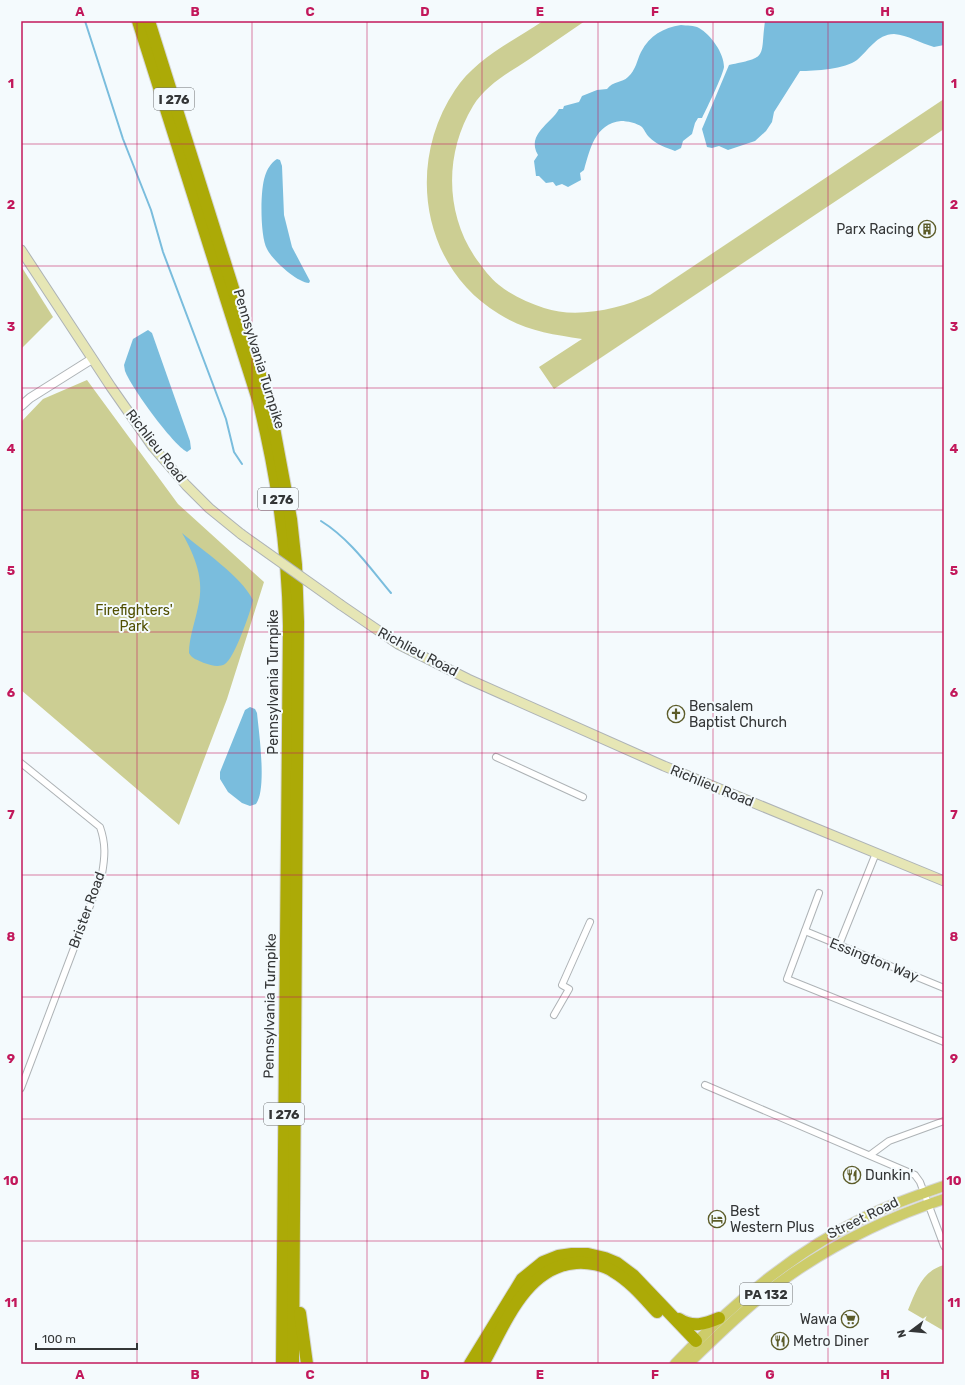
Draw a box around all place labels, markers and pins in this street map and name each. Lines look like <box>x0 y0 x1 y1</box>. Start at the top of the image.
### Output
building icon: Parx Racing <box>917 219 937 239</box>
place label: Parx Racing <box>836 221 914 238</box>
place label: Bensalem Baptist Church <box>689 698 787 731</box>
church icon: Bensalem Baptist Church <box>666 704 686 724</box>
restaurant icon: Dunkin' <box>842 1165 862 1185</box>
place label: Dunkin' <box>865 1167 913 1184</box>
place label: Best Western Plus <box>730 1203 814 1236</box>
hotel icon: Best Western Plus <box>707 1209 727 1229</box>
supermarket icon: Wawa <box>840 1309 860 1329</box>
place label: Wawa <box>800 1311 837 1328</box>
restaurant icon: Metro Diner <box>770 1331 790 1351</box>
place label: Metro Diner <box>793 1333 869 1350</box>

